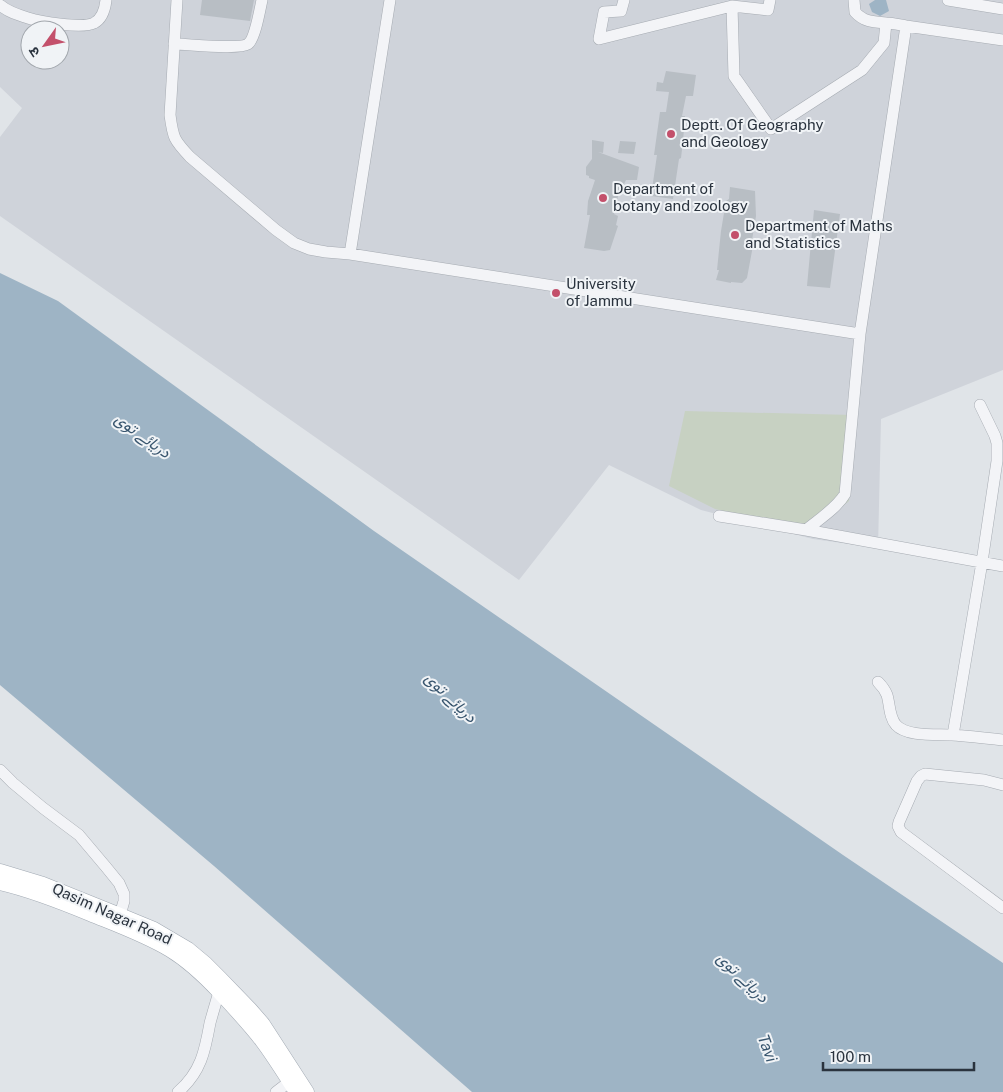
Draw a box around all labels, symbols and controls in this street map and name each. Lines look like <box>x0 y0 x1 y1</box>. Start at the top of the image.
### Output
north arrow <box>20 20 70 70</box>
text: उ <box>25 44 43 60</box>
place label: Deptt. Of Geography and Geology <box>681 116 823 150</box>
marker: Deptt. Of Geography and Geology <box>665 128 677 140</box>
place label: Department of botany and zoology <box>613 180 748 214</box>
marker: Department of botany and zoology <box>597 192 609 204</box>
place label: Department of Maths and Statistics <box>745 217 893 251</box>
marker: Department of Maths and Statistics <box>729 229 741 241</box>
place label: University of Jammu <box>566 275 636 309</box>
marker: University of Jammu <box>550 287 562 299</box>
water label: دریائے توی <box>111 409 175 463</box>
water label: دریائے توی <box>420 668 481 727</box>
street label: Qasim Nagar Road <box>50 879 175 948</box>
water label: دریائے توی <box>712 948 773 1007</box>
water label: Tavi <box>754 1032 781 1065</box>
scale bar <box>823 1040 974 1072</box>
text: 100 m <box>830 1048 871 1065</box>

